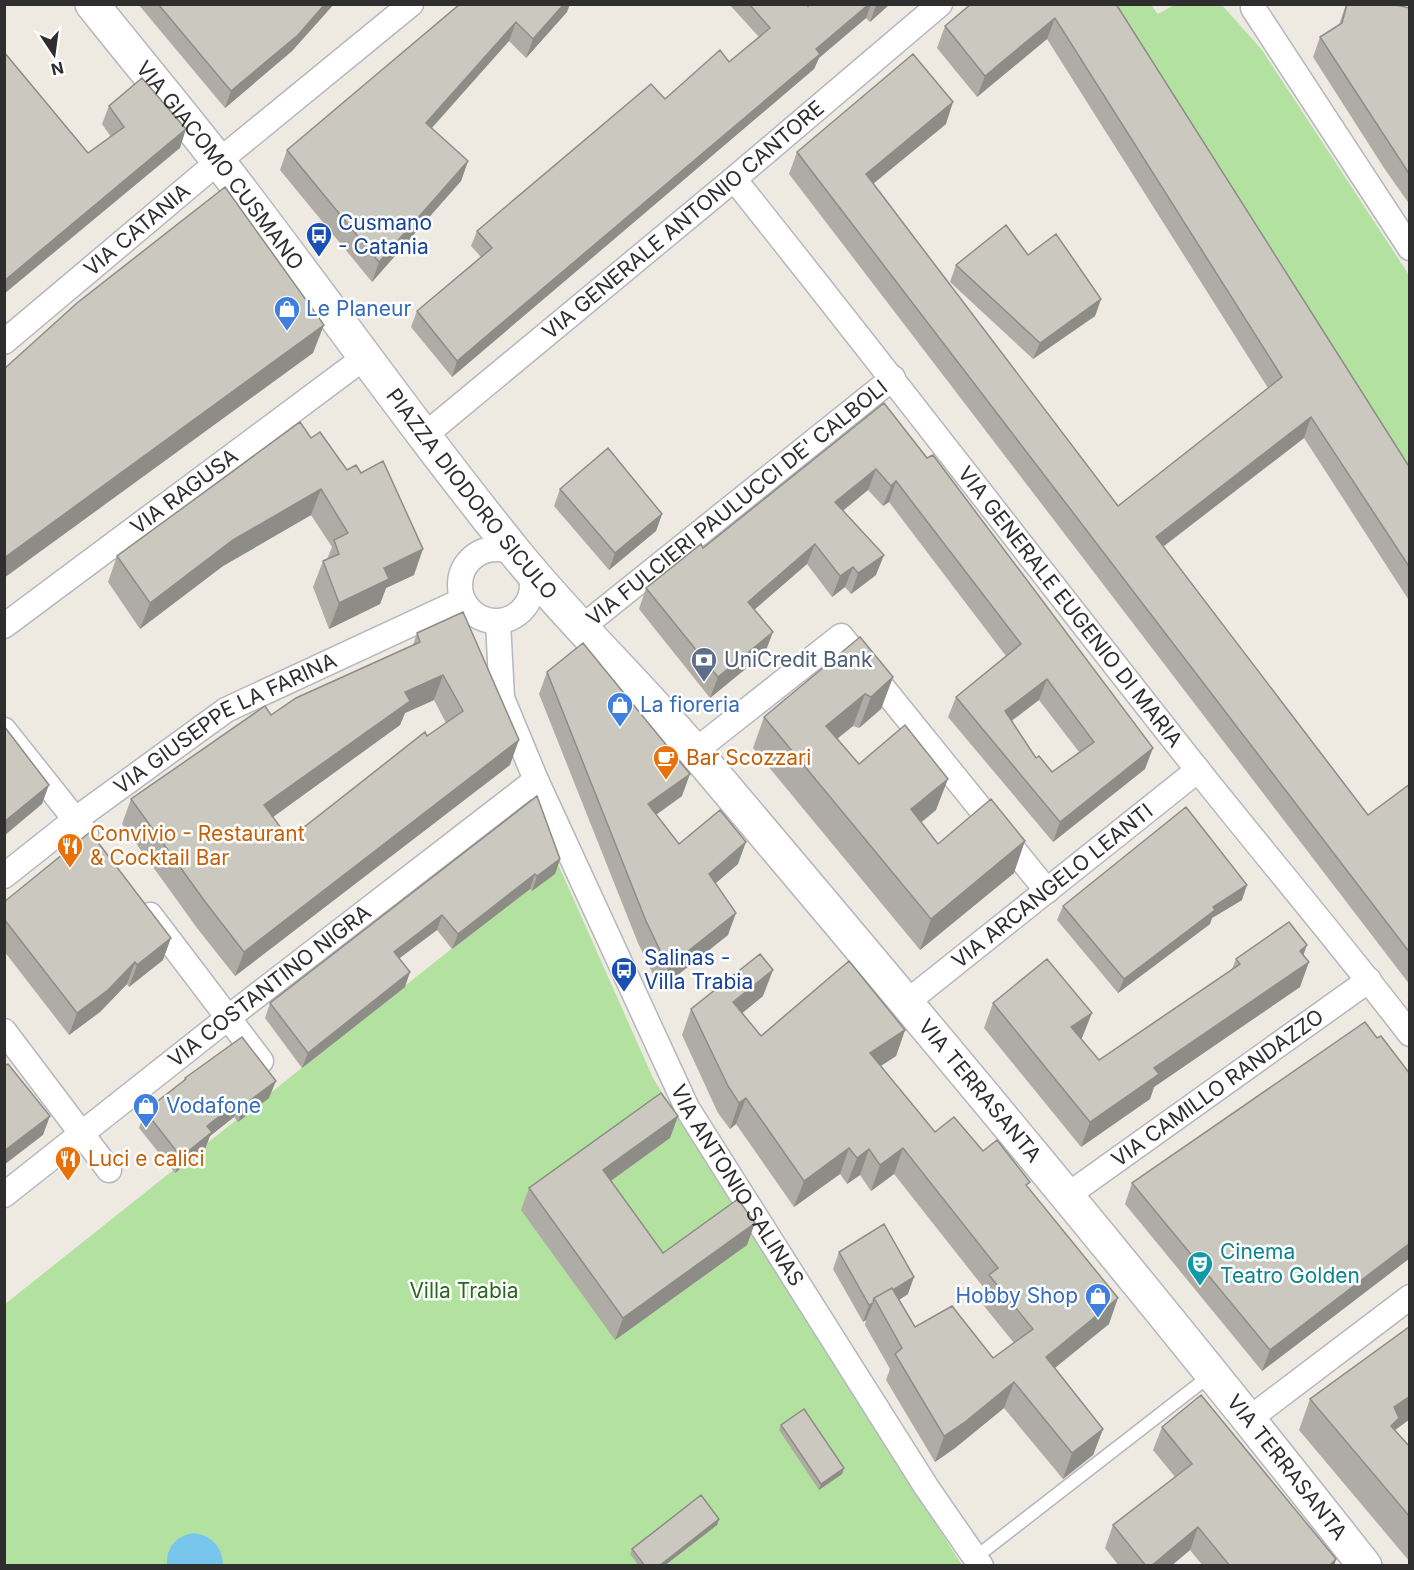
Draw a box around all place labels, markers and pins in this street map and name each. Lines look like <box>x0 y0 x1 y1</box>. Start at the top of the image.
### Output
place label: Cusmano - Catania <box>338 210 432 259</box>
bus stop icon: Cusmano - Catania <box>304 220 334 258</box>
shop icon: Le Planeur <box>272 294 302 332</box>
place label: Le Planeur <box>306 296 411 321</box>
bank icon: UniCredit Bank <box>689 645 719 683</box>
place label: UniCredit Bank <box>724 647 873 672</box>
shop icon: La fioreria <box>605 690 635 728</box>
place label: La fioreria <box>640 692 740 717</box>
cafe icon: Bar Scozzari <box>651 743 681 781</box>
place label: Bar Scozzari <box>686 745 811 770</box>
place label: Convivio - Restaurant & Cocktail Bar <box>90 821 305 870</box>
restaurant icon: Convivio - Restaurant & Cocktail Bar <box>55 831 85 869</box>
place label: Salinas - Villa Trabia <box>644 945 753 994</box>
bus stop icon: Salinas - Villa Trabia <box>609 955 639 993</box>
shop icon: Vodafone <box>131 1091 161 1129</box>
place label: Vodafone <box>166 1093 261 1118</box>
restaurant icon: Luci e calici <box>53 1144 83 1182</box>
place label: Luci e calici <box>88 1146 205 1171</box>
place label: Cinema Teatro Golden <box>1220 1239 1360 1288</box>
theatre icon: Cinema Teatro Golden <box>1185 1249 1215 1287</box>
shop icon: Hobby Shop <box>1083 1281 1113 1319</box>
place label: Hobby Shop <box>955 1283 1078 1308</box>

